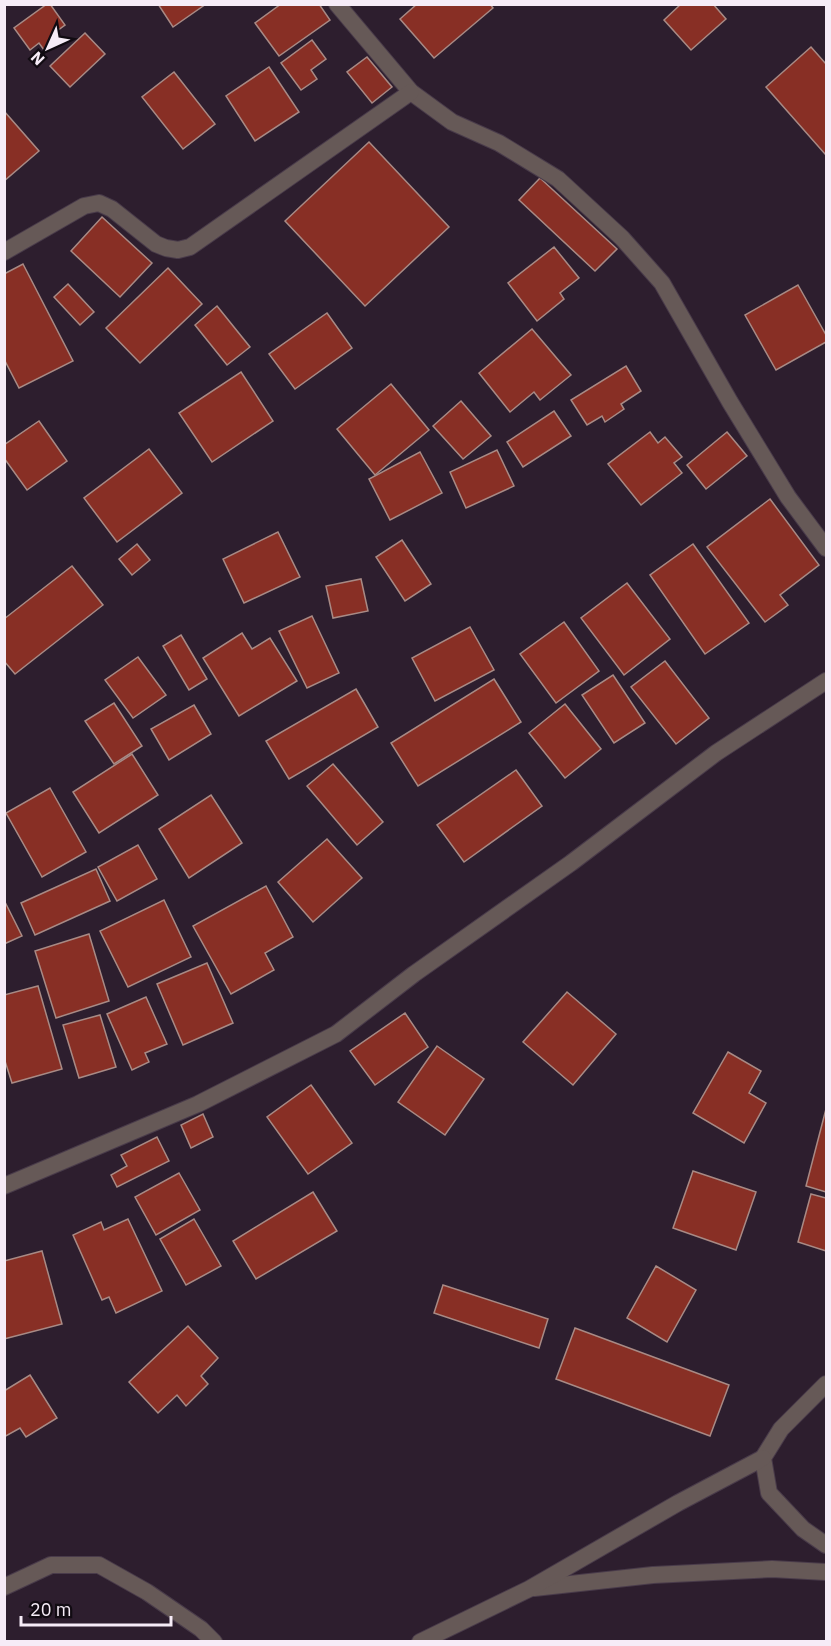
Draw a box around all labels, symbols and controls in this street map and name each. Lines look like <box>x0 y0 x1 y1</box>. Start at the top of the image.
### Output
north arrow <box>18 18 78 78</box>
text: N <box>26 47 49 70</box>
scale bar <box>21 1589 171 1627</box>
text: 20 m <box>30 1598 72 1621</box>

